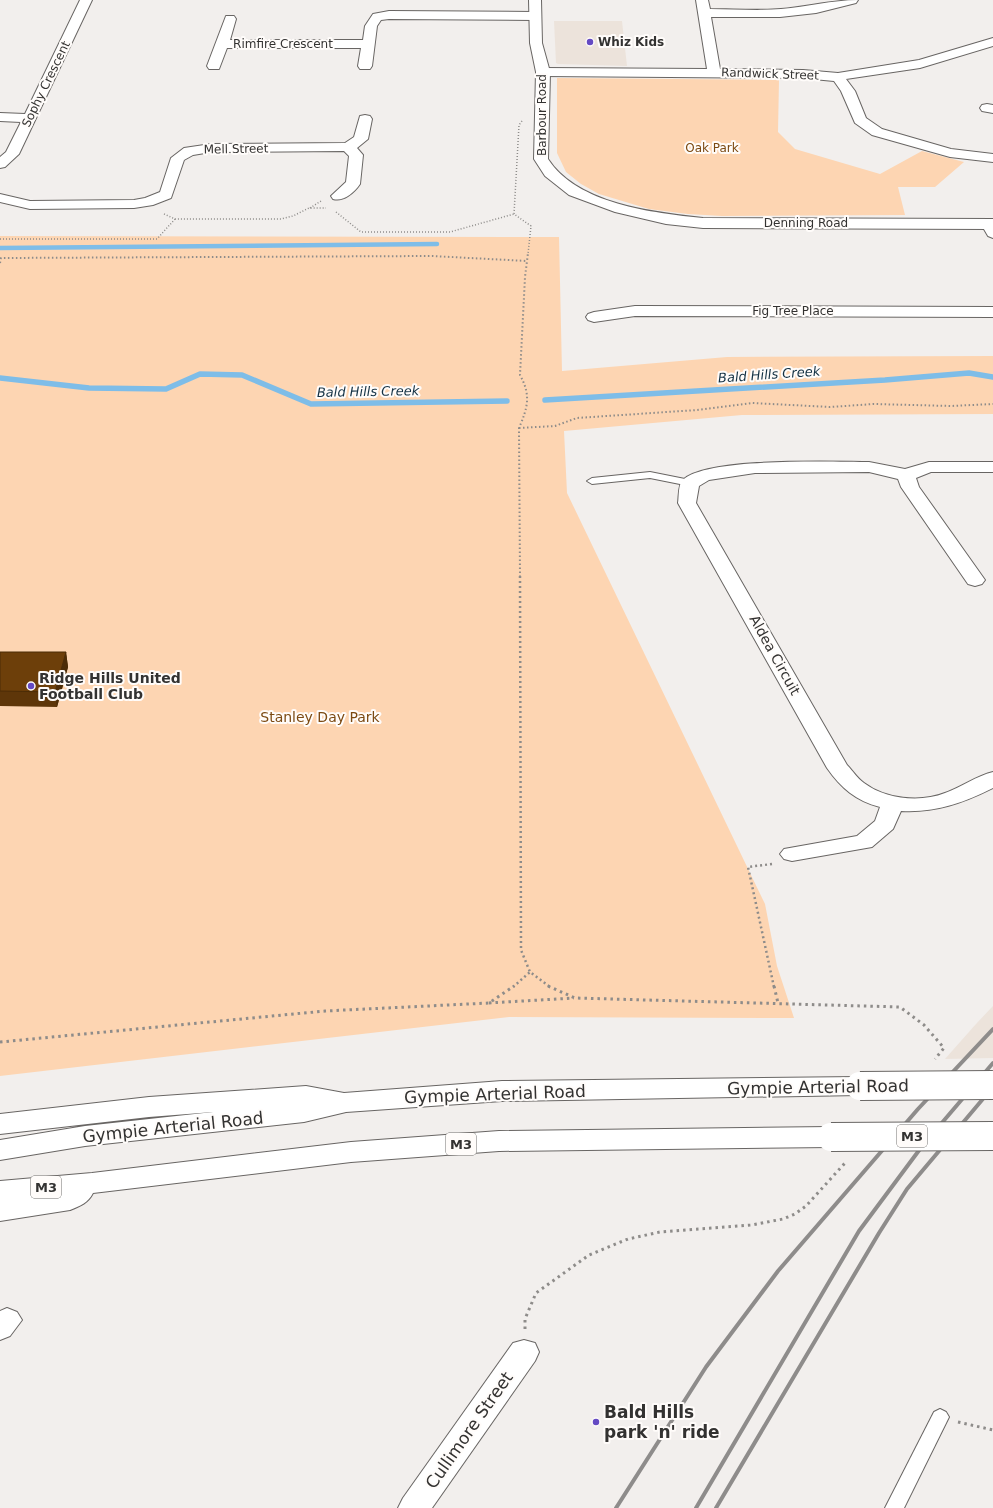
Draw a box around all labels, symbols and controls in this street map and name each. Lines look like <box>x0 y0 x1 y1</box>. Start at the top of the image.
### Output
place label: Whiz Kids <box>598 35 664 49</box>
street label: Rimfire Crescent <box>233 37 333 51</box>
marker: Whiz Kids <box>585 37 595 47</box>
street label: Sophy Crescent <box>19 38 73 129</box>
street label: Randwick Street <box>721 65 819 83</box>
street label: Barbour Road <box>535 74 549 156</box>
street label: Mell Street <box>204 141 269 157</box>
park label: Oak Park <box>685 141 739 155</box>
street label: Denning Road <box>764 216 848 230</box>
street label: Fig Tree Place <box>752 304 834 318</box>
water label: Bald Hills Creek <box>717 363 821 386</box>
water label: Bald Hills Creek <box>317 383 420 400</box>
street label: Aldea Circuit <box>746 612 804 698</box>
place label: Ridge Hills United Football Club <box>39 670 181 702</box>
marker: Ridge Hills United Football Club <box>26 681 36 691</box>
park label: Stanley Day Park <box>260 709 381 725</box>
street label: Gympie Arterial Road <box>727 1075 909 1099</box>
street label: Gympie Arterial Road <box>404 1081 586 1107</box>
street label: Gympie Arterial Road <box>82 1108 264 1146</box>
road number: M3 <box>897 1125 927 1147</box>
road number: M3 <box>446 1133 476 1155</box>
road number: M3 <box>31 1176 61 1198</box>
street label: Cullimore Street <box>421 1368 517 1492</box>
place label: Bald Hills park 'n' ride <box>604 1402 720 1442</box>
marker: Bald Hills park 'n' ride <box>591 1417 601 1427</box>

